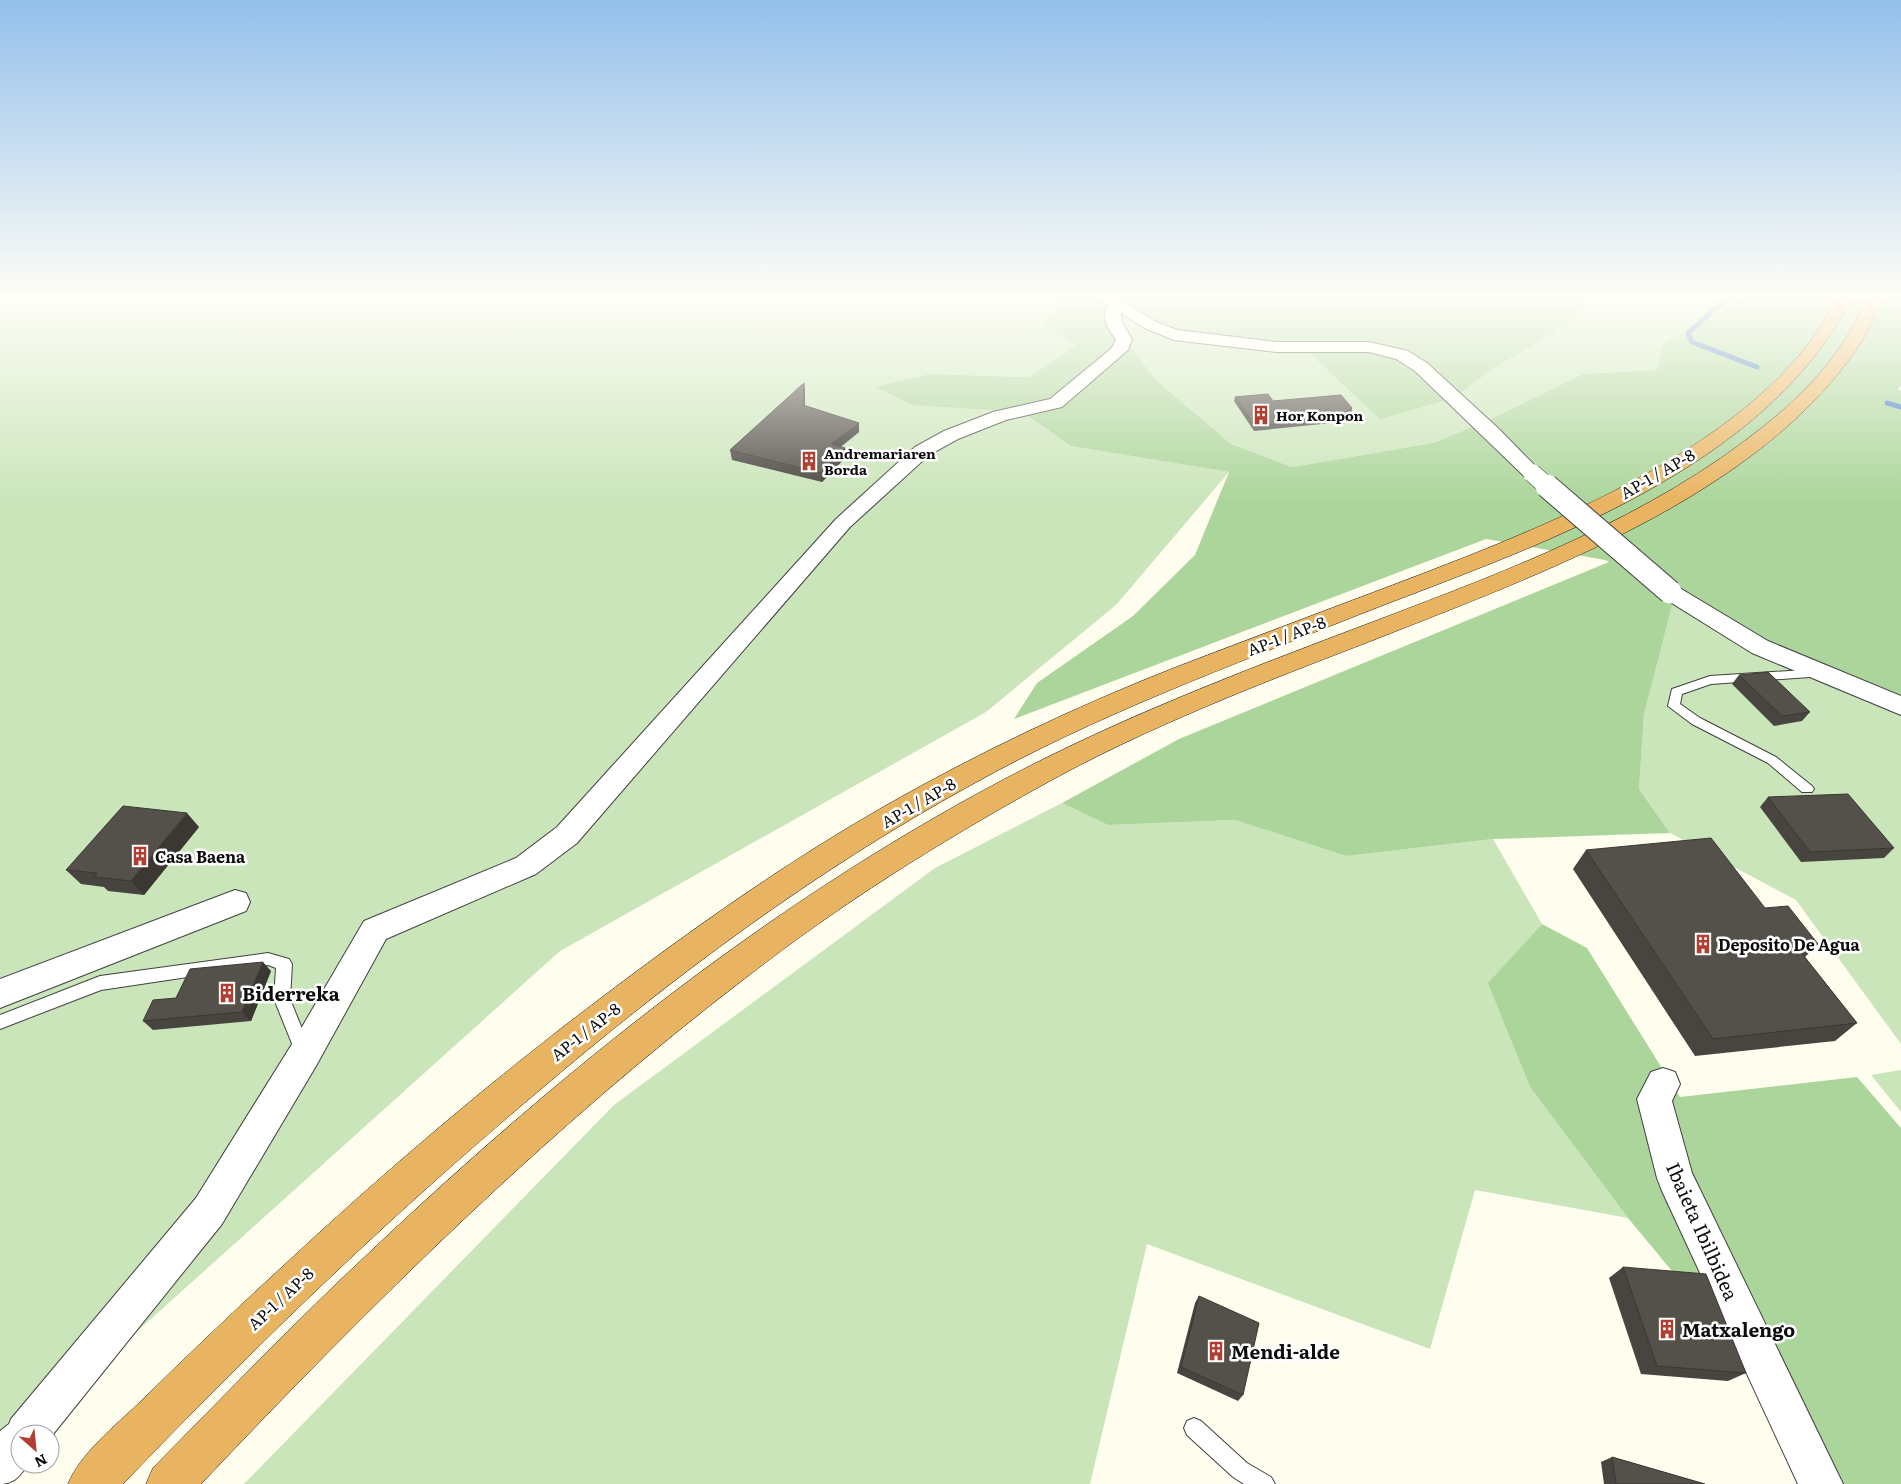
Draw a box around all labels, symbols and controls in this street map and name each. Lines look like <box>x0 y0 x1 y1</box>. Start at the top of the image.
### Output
building icon: Hor Konpon <box>1250 404 1272 426</box>
place label: Hor Konpon <box>1276 405 1364 425</box>
street label: AP-1 / AP-8 <box>1615 442 1699 504</box>
place label: Andremariaren Borda <box>824 443 936 479</box>
building icon: Andremariaren Borda <box>798 450 820 472</box>
street label: AP-1 / AP-8 <box>1243 609 1329 661</box>
street label: AP-1 / AP-8 <box>876 771 960 833</box>
place label: Casa Baena <box>155 844 246 868</box>
building icon: Casa Baena <box>129 845 151 867</box>
place label: Deposito De Agua <box>1718 932 1861 956</box>
building icon: Deposito De Agua <box>1692 933 1714 955</box>
place label: Biderreka <box>242 979 340 1007</box>
building icon: Biderreka <box>216 982 238 1004</box>
street label: AP-1 / AP-8 <box>545 996 625 1066</box>
street label: Ibaieta Ibilbidea <box>1660 1158 1746 1305</box>
street label: AP-1 / AP-8 <box>242 1261 319 1335</box>
place label: Matxalengo <box>1682 1315 1795 1343</box>
building icon: Matxalengo <box>1656 1318 1678 1340</box>
place label: Mendi-alde <box>1231 1337 1340 1365</box>
building icon: Mendi-alde <box>1205 1340 1227 1362</box>
north arrow <box>10 1424 60 1474</box>
text: N <box>31 1450 51 1473</box>

